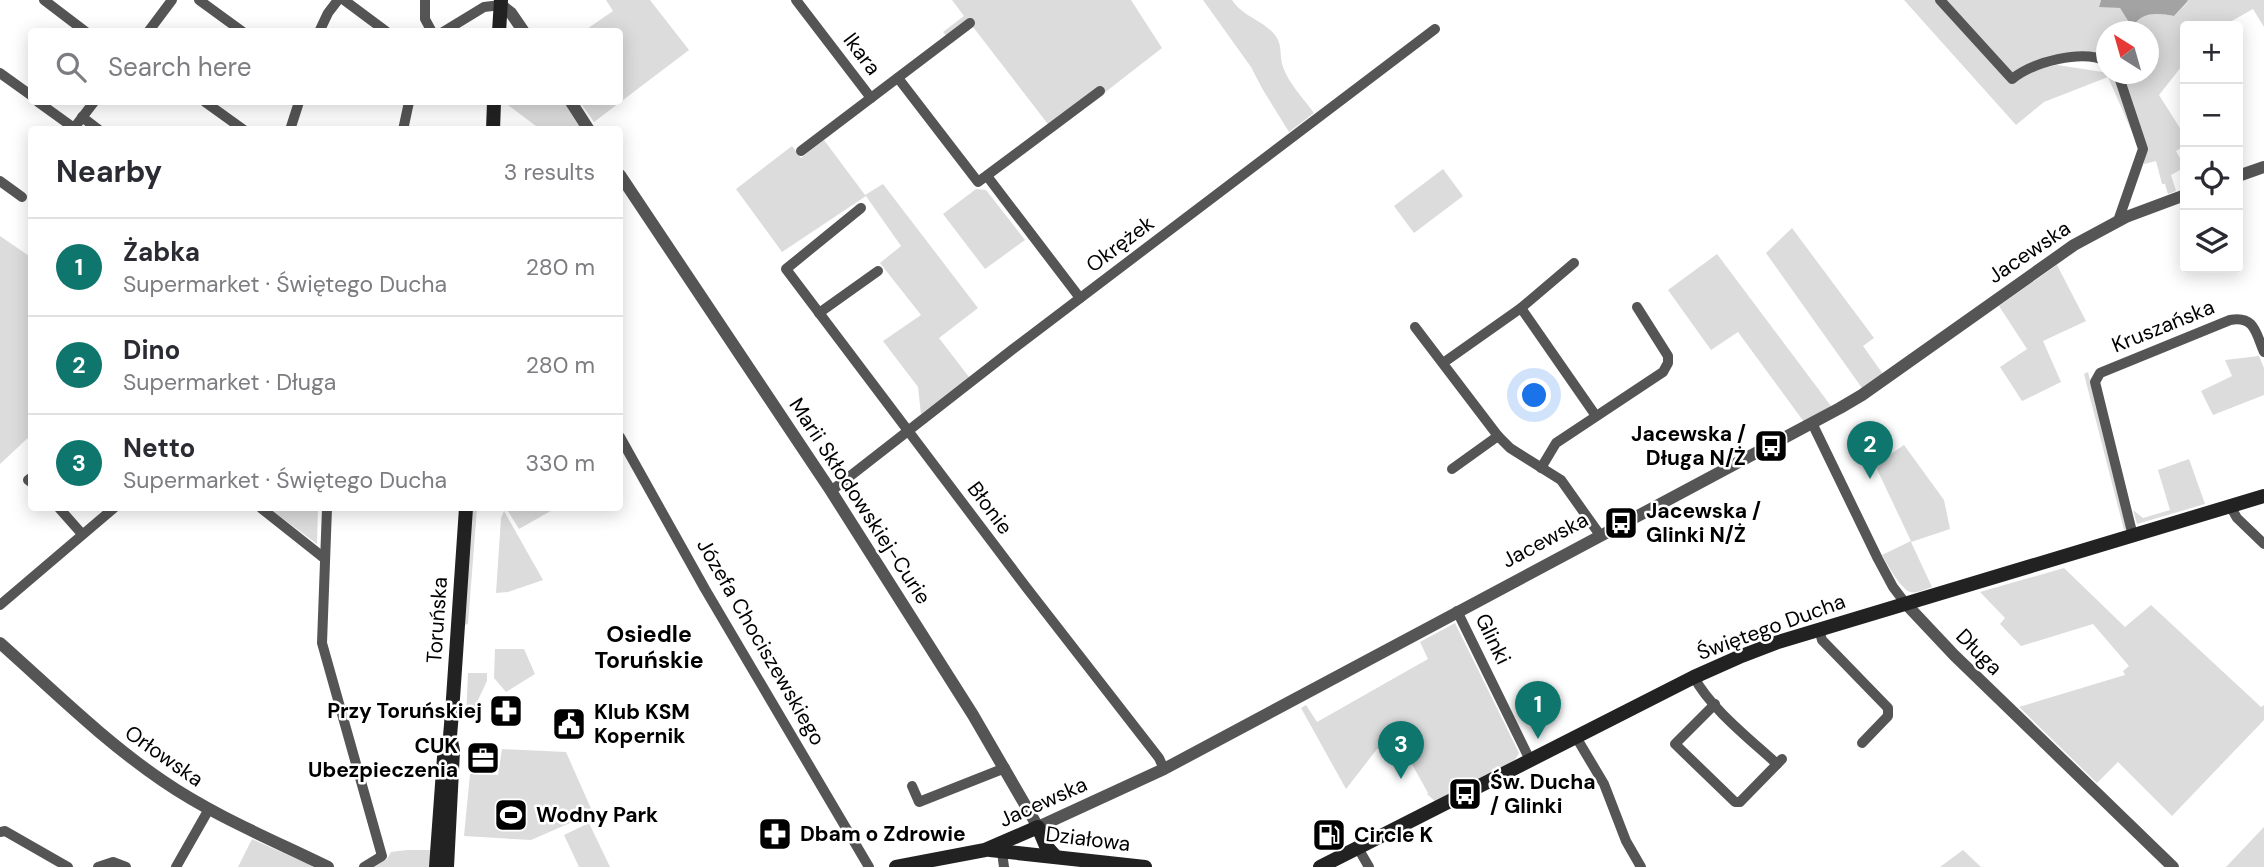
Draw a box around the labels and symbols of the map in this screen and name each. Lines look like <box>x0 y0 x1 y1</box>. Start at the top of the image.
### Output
north arrow <box>2096 21 2159 84</box>
street label: Ikara <box>837 27 887 81</box>
street label: Okrężek <box>1080 209 1160 279</box>
street label: Jacewska <box>1982 214 2076 290</box>
street label: Kruszańska <box>2108 293 2218 359</box>
your location <box>1517 378 1551 412</box>
street label: Marii Skłodowskiej-Curie <box>783 392 937 610</box>
place label: Jacewska / Długa N/Ż <box>1631 420 1746 472</box>
pin: 2 <box>1847 421 1893 479</box>
bus stop icon: Jacewska / Długa N/Ż <box>1752 427 1790 465</box>
street label: Błonie <box>961 476 1019 540</box>
place label: Jacewska / Glinki N/Ż <box>1646 497 1761 549</box>
bus stop icon: Jacewska / Glinki N/Ż <box>1602 504 1640 542</box>
street label: Jacewska <box>1497 506 1593 574</box>
street label: Józefa Chociszewskiego <box>690 534 832 750</box>
street label: Toruńska <box>420 576 454 664</box>
street label: Świętego Ducha <box>1693 587 1849 667</box>
street label: Glinki <box>1469 609 1517 669</box>
district label: Osiedle Toruńskie <box>594 619 704 675</box>
street label: Długa <box>1950 623 2008 681</box>
pin: 1 <box>1515 681 1561 739</box>
pharmacy icon: Przy Toruńskiej <box>487 692 525 730</box>
place label: Przy Toruńskiej <box>327 697 482 725</box>
place label: Klub KSM Kopernik <box>594 698 690 750</box>
public building icon: Klub KSM Kopernik <box>550 705 588 743</box>
street label: Orłowska <box>119 719 209 793</box>
pin: 3 <box>1378 721 1424 779</box>
place label: CUK Ubezpieczenia <box>308 732 458 784</box>
office icon: CUK Ubezpieczenia <box>464 739 502 777</box>
place label: Św. Ducha / Glinki <box>1490 768 1596 820</box>
street label: Jacewska <box>994 770 1092 834</box>
bus stop icon: Św. Ducha / Glinki <box>1446 775 1484 813</box>
sports icon: Wodny Park <box>492 796 530 834</box>
place label: Wodny Park <box>536 801 658 829</box>
pharmacy icon: Dbam o Zdrowie <box>756 815 794 853</box>
fuel station icon: Circle K <box>1310 816 1348 854</box>
place label: Dbam o Zdrowie <box>800 820 966 848</box>
street label: Działowa <box>1044 820 1132 858</box>
place label: Circle K <box>1354 821 1434 849</box>

